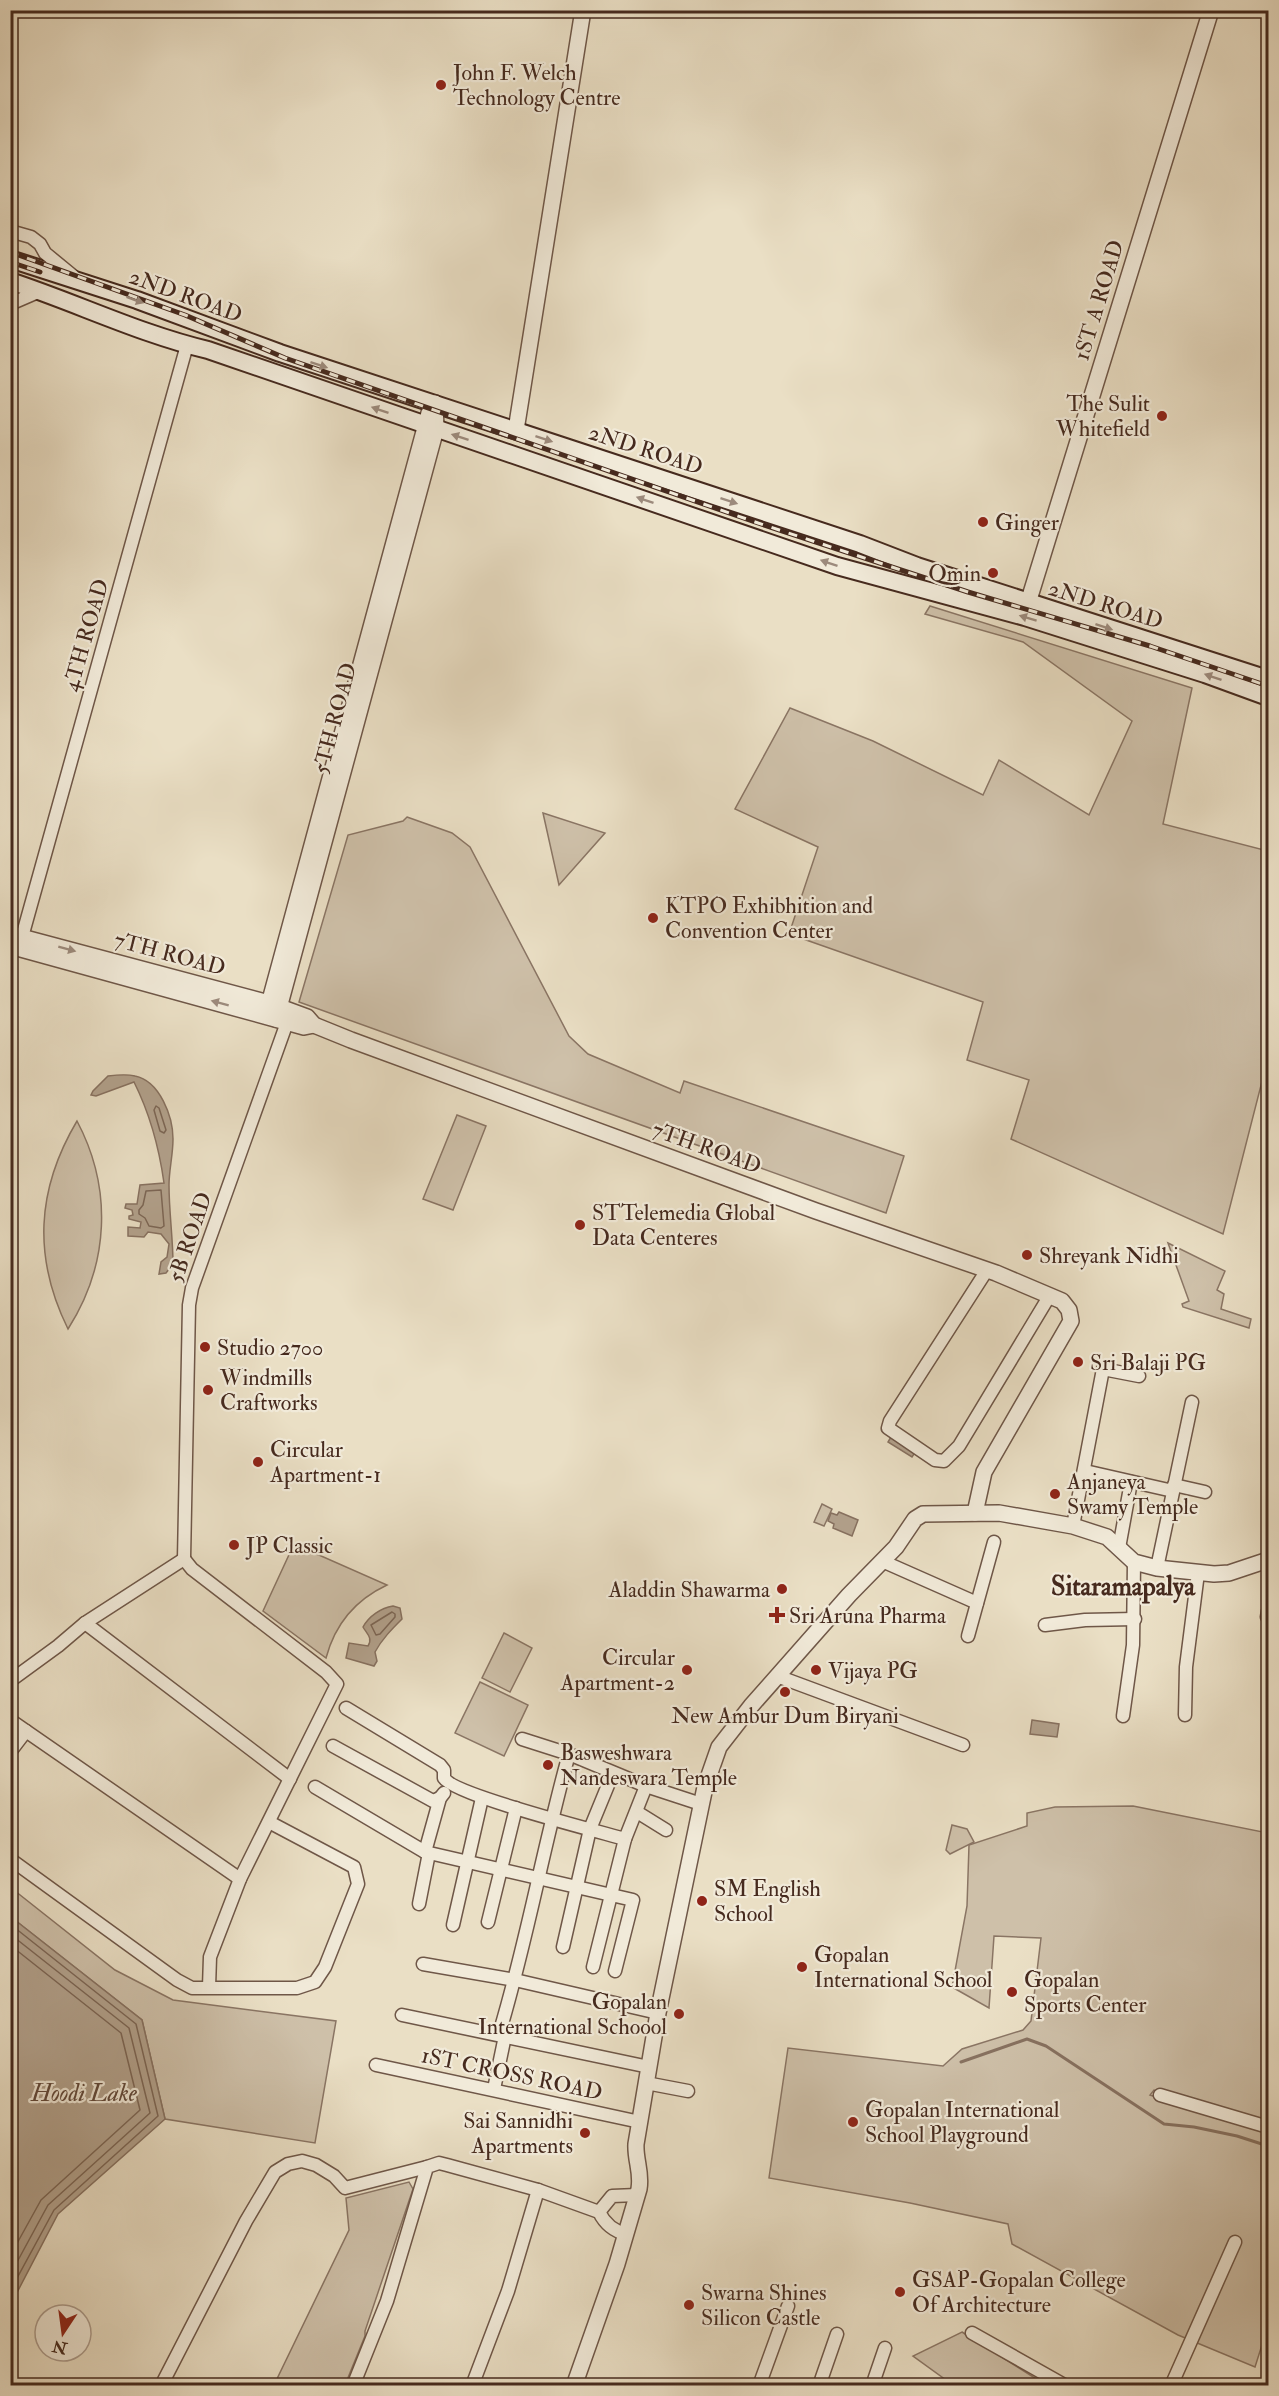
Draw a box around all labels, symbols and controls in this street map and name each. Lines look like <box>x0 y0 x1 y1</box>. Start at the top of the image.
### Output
place label: John F. Welch Technology Centre <box>452 59 620 112</box>
marker: John F. Welch Technology Centre <box>434 78 448 92</box>
street label: 1ST A ROAD <box>1067 237 1131 364</box>
street label: 2ND ROAD <box>125 263 246 329</box>
one-way arrow <box>126 295 144 305</box>
one-way arrow <box>310 361 328 371</box>
place label: The Sulit Whitefield <box>1055 390 1150 443</box>
one-way arrow <box>371 405 389 415</box>
marker: The Sulit Whitefield <box>1155 409 1169 423</box>
street label: 2ND ROAD <box>585 418 706 482</box>
one-way arrow <box>451 432 469 442</box>
one-way arrow <box>535 435 553 444</box>
one-way arrow <box>636 495 654 504</box>
one-way arrow <box>720 496 738 506</box>
place label: Ginger <box>995 509 1060 537</box>
marker: Ginger <box>976 515 990 529</box>
one-way arrow <box>820 558 838 568</box>
place label: Qmin <box>928 560 981 588</box>
marker: Qmin <box>986 566 1000 580</box>
street label: 2ND ROAD <box>1045 574 1166 636</box>
street label: 4TH ROAD <box>57 576 115 695</box>
one-way arrow <box>1018 613 1036 622</box>
one-way arrow <box>1095 623 1113 632</box>
street label: 5TH ROAD <box>307 660 363 777</box>
one-way arrow <box>1204 672 1222 681</box>
place label: KTPO Exhibhition and Convention Center <box>665 892 873 945</box>
marker: KTPO Exhibhition and Convention Center <box>646 911 660 925</box>
street label: 7TH ROAD <box>111 926 228 982</box>
one-way arrow <box>58 945 76 954</box>
one-way arrow <box>211 998 229 1007</box>
street label: 7TH ROAD <box>648 1115 765 1181</box>
street label: 5B ROAD <box>161 1189 218 1286</box>
place label: STTelemedia Global Data Centeres <box>592 1199 775 1252</box>
marker: STTelemedia Global Data Centeres <box>573 1218 587 1232</box>
place label: Shreyank Nidhi <box>1039 1242 1179 1270</box>
marker: Shreyank Nidhi <box>1020 1248 1034 1262</box>
place label: Studio 2700 <box>217 1334 323 1362</box>
marker: Studio 2700 <box>198 1340 212 1354</box>
place label: Sri Balaji PG <box>1090 1349 1206 1377</box>
marker: Sri Balaji PG <box>1071 1355 1085 1369</box>
place label: Windmills Craftworks <box>219 1364 317 1417</box>
marker: Windmills Craftworks <box>201 1383 215 1397</box>
place label: Circular Apartment-1 <box>269 1436 381 1490</box>
marker: Circular Apartment-1 <box>251 1455 265 1469</box>
place label: Anjaneya Swamy Temple <box>1066 1468 1198 1522</box>
marker: Anjaneya Swamy Temple <box>1048 1487 1062 1501</box>
place label: JP Classic <box>245 1532 333 1560</box>
marker: JP Classic <box>227 1538 241 1552</box>
district label: Sitaramapalya <box>1051 1571 1196 1604</box>
place label: Aladdin Shawarma <box>607 1576 771 1604</box>
marker: Aladdin Shawarma <box>775 1582 789 1596</box>
place label: Sri Aruna Pharma <box>789 1602 947 1630</box>
marker: Sri Aruna Pharma <box>770 1608 784 1622</box>
place label: Circular Apartment-2 <box>560 1644 676 1698</box>
place label: Vijaya PG <box>828 1657 918 1685</box>
marker: Circular Apartment-2 <box>680 1663 694 1677</box>
marker: Vijaya PG <box>809 1663 823 1677</box>
marker: New Ambur Dum Biryani <box>778 1685 792 1699</box>
place label: New Ambur Dum Biryani <box>671 1702 899 1730</box>
place label: Basweshwara Nandeswara Temple <box>560 1739 737 1793</box>
marker: Basweshwara Nandeswara Temple <box>541 1758 555 1772</box>
place label: SM English School <box>714 1875 821 1928</box>
marker: SM English School <box>695 1894 709 1908</box>
place label: Gopalan International School <box>814 1941 993 1994</box>
marker: Gopalan International School <box>795 1960 809 1974</box>
place label: Gopalan Sports Center <box>1024 1966 1147 2020</box>
marker: Gopalan Sports Center <box>1005 1985 1019 1999</box>
place label: Gopalan International Schoool <box>478 1988 667 2041</box>
marker: Gopalan International Schoool <box>672 2007 686 2021</box>
street label: 1ST CROSS ROAD <box>419 2041 605 2107</box>
water label: Hoodi Lake <box>30 2078 138 2109</box>
place label: Gopalan International School Playground <box>865 2096 1060 2149</box>
place label: Sai Sannidhi Apartments <box>463 2107 573 2161</box>
marker: Gopalan International School Playground <box>846 2115 860 2129</box>
marker: Sai Sannidhi Apartments <box>578 2126 592 2140</box>
place label: GSAP-Gopalan College Of Architecture <box>912 2266 1126 2319</box>
place label: Swarna Shines Silicon Castle <box>701 2279 827 2332</box>
marker: GSAP-Gopalan College Of Architecture <box>893 2285 907 2299</box>
marker: Swarna Shines Silicon Castle <box>682 2298 696 2312</box>
north arrow <box>33 2303 93 2363</box>
text: N <box>50 2335 70 2358</box>

